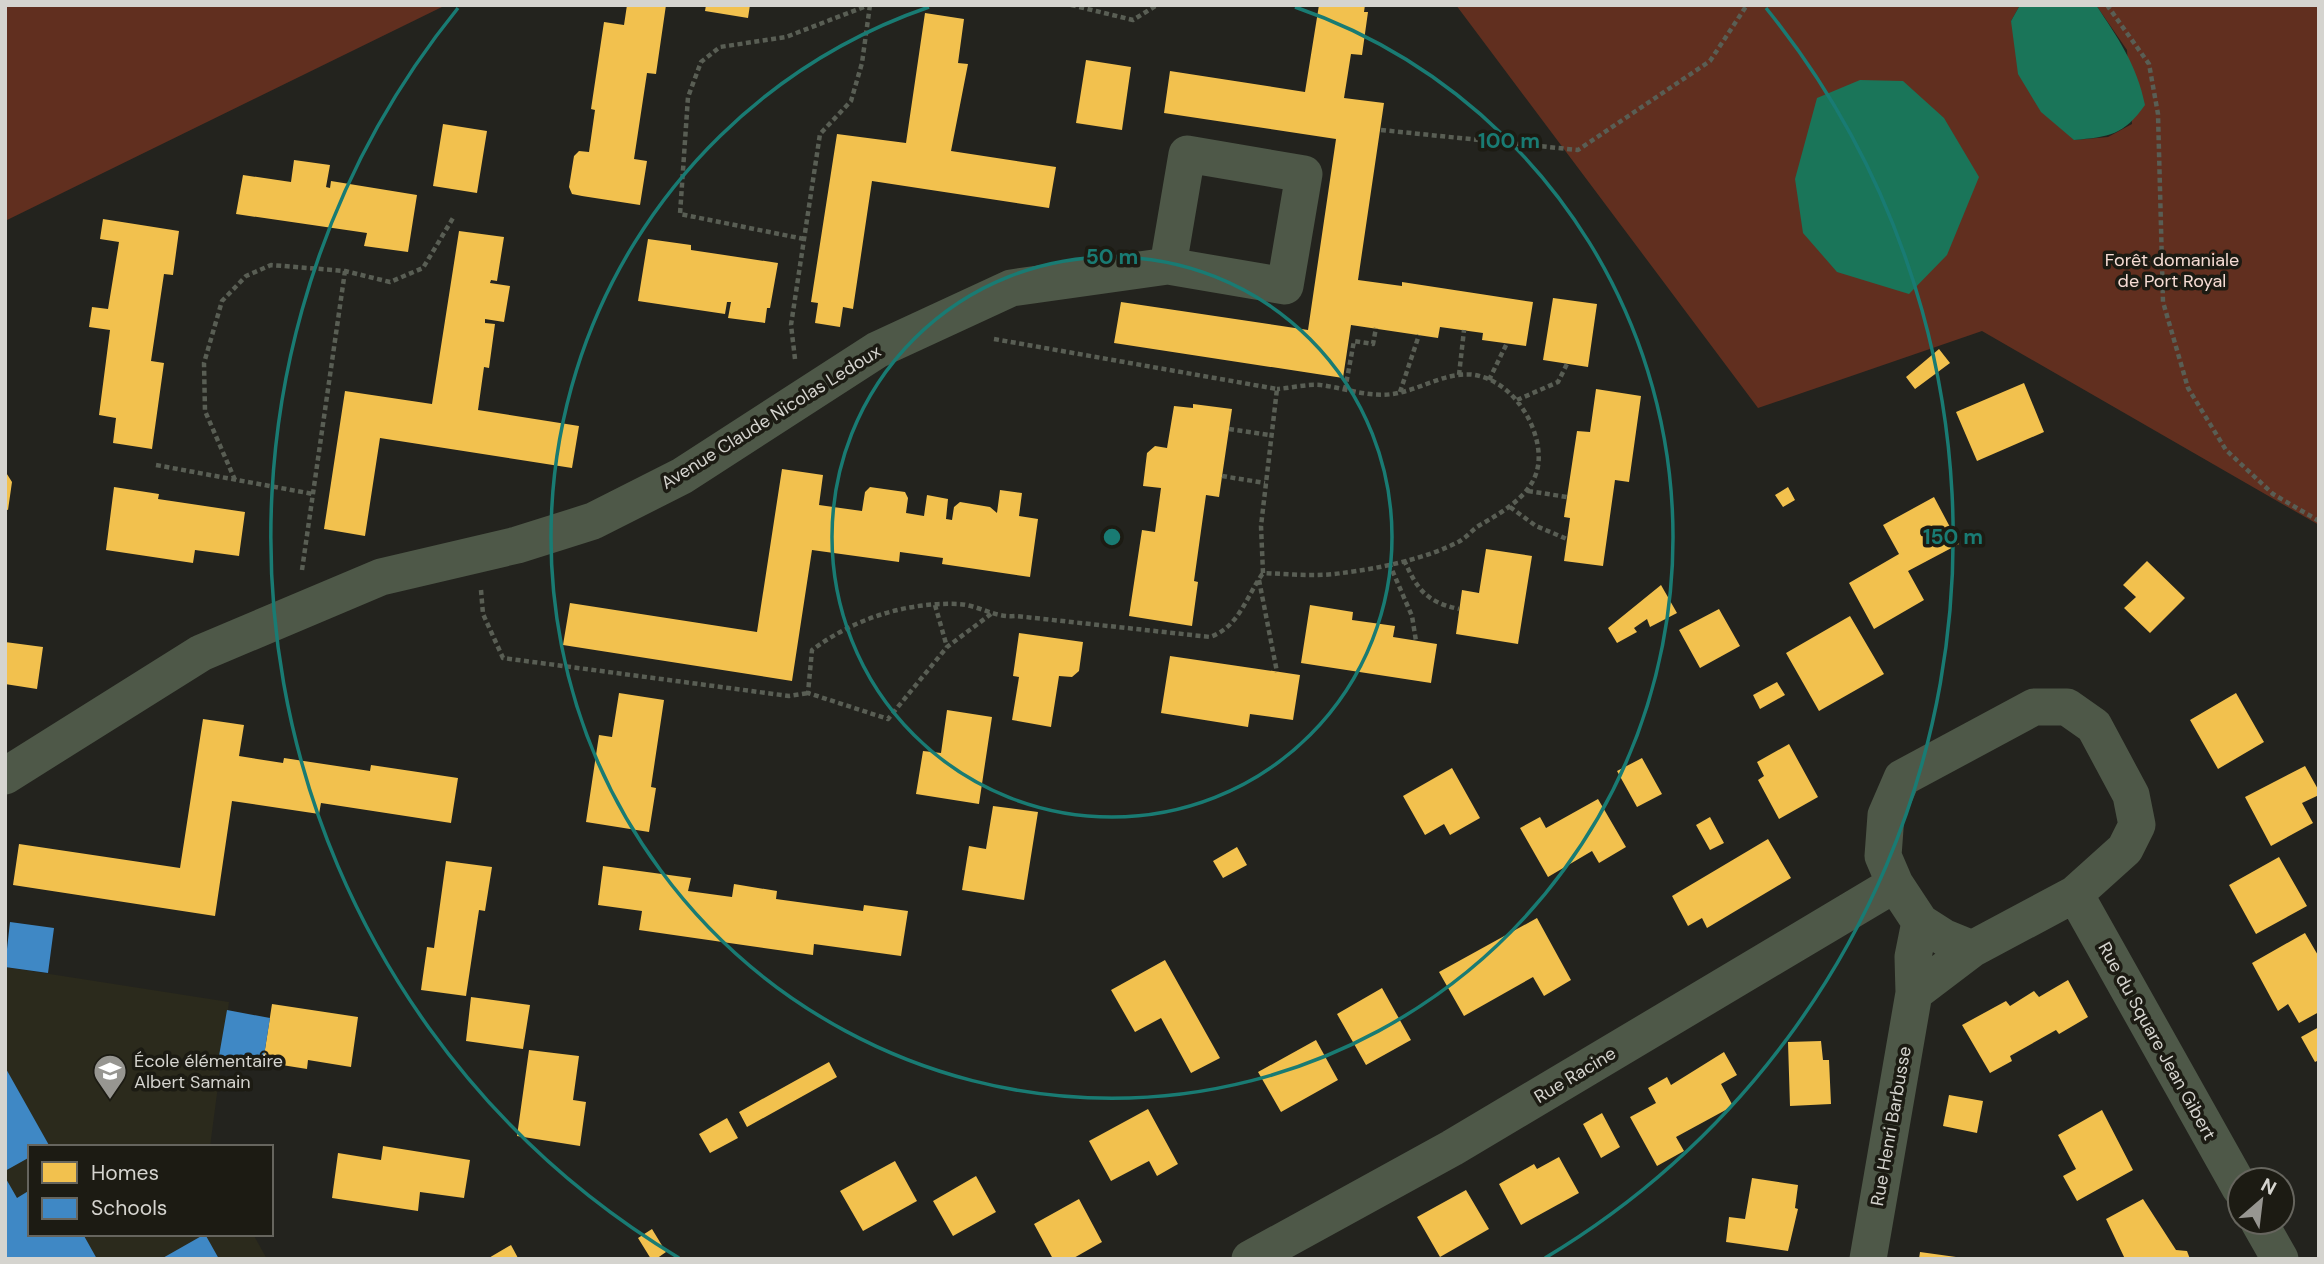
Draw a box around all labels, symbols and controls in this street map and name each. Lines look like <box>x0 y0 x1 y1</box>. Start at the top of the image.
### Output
text: 100 m <box>1478 127 1540 155</box>
text: 50 m <box>1086 243 1138 271</box>
park label: Forêt domaniale de Port Royal <box>2105 248 2239 293</box>
street label: Avenue Claude Nicolas Ledoux <box>656 339 886 495</box>
text: 150 m <box>1923 523 1983 551</box>
centre of rings <box>1100 525 1124 549</box>
street label: Rue du Square Jean Gibert <box>2092 938 2222 1144</box>
street label: Rue Racine <box>1530 1041 1620 1109</box>
street label: Rue Henri Barbusse <box>1865 1044 1917 1208</box>
place label: École élémentaire Albert Samain <box>134 1049 283 1094</box>
school or university icon: École élémentaire Albert Samain <box>91 1052 129 1101</box>
legend <box>28 1145 273 1236</box>
text: Homes <box>91 1159 159 1187</box>
north arrow <box>2226 1166 2296 1236</box>
text: N <box>2257 1172 2281 1201</box>
text: Schools <box>91 1194 167 1222</box>

